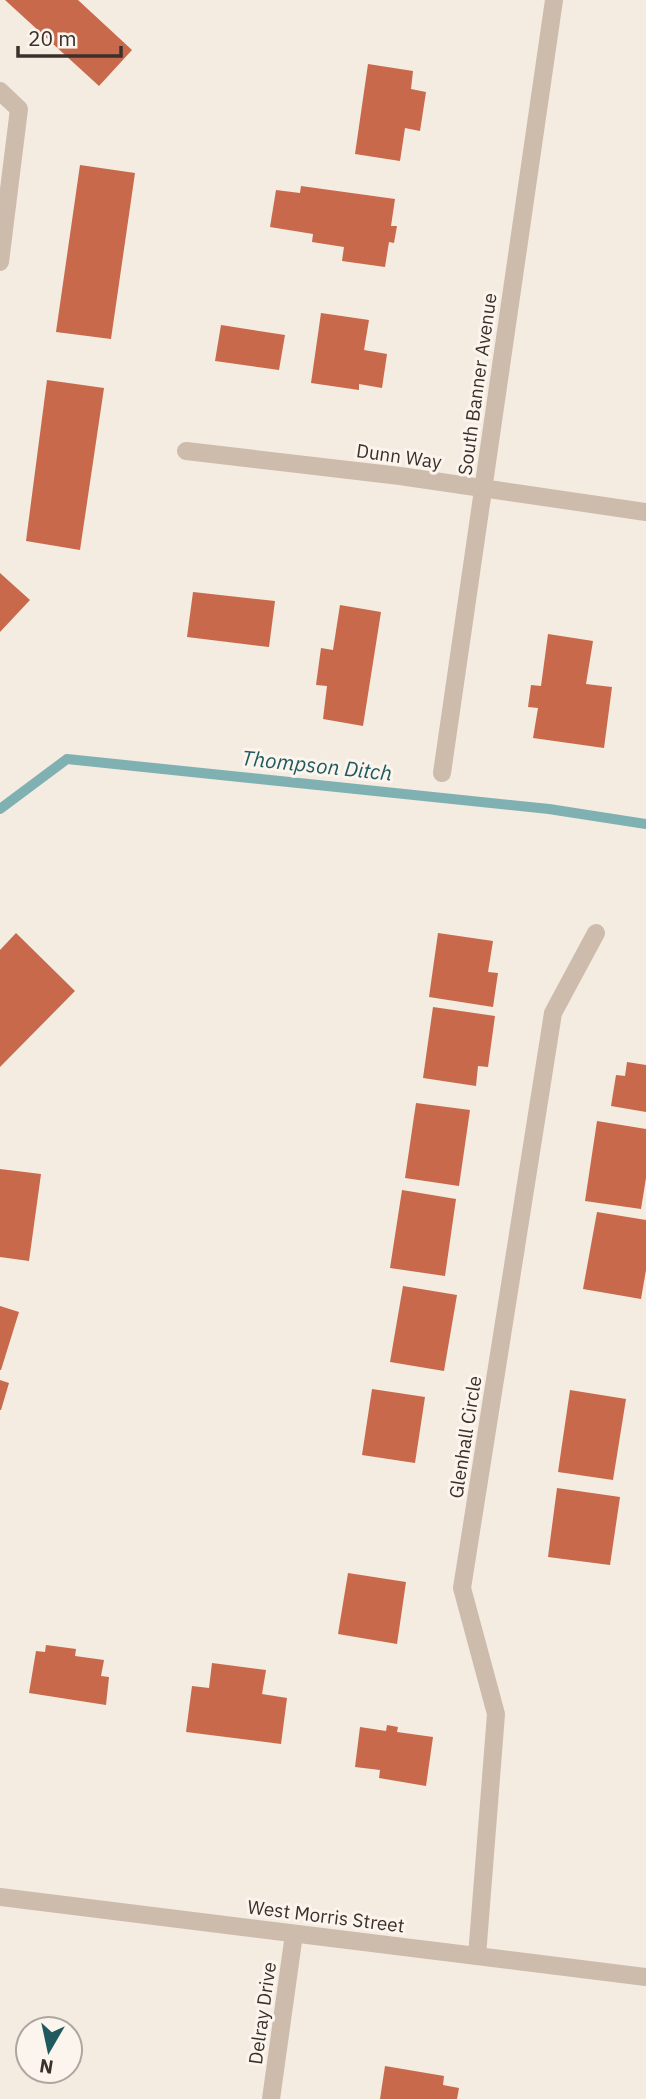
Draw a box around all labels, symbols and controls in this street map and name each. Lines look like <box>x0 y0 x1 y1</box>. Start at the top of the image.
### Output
scale bar <box>18 14 121 58</box>
text: 20 m <box>28 24 77 52</box>
street label: South Banner Avenue <box>452 291 502 477</box>
street label: Dunn Way <box>355 438 444 474</box>
water label: Thompson Ditch <box>240 743 394 787</box>
street label: Glenhall Circle <box>443 1374 487 1500</box>
street label: West Morris Street <box>246 1894 406 1938</box>
street label: Delray Drive <box>243 1960 281 2066</box>
north arrow <box>14 2015 84 2085</box>
text: N <box>38 2054 55 2080</box>

